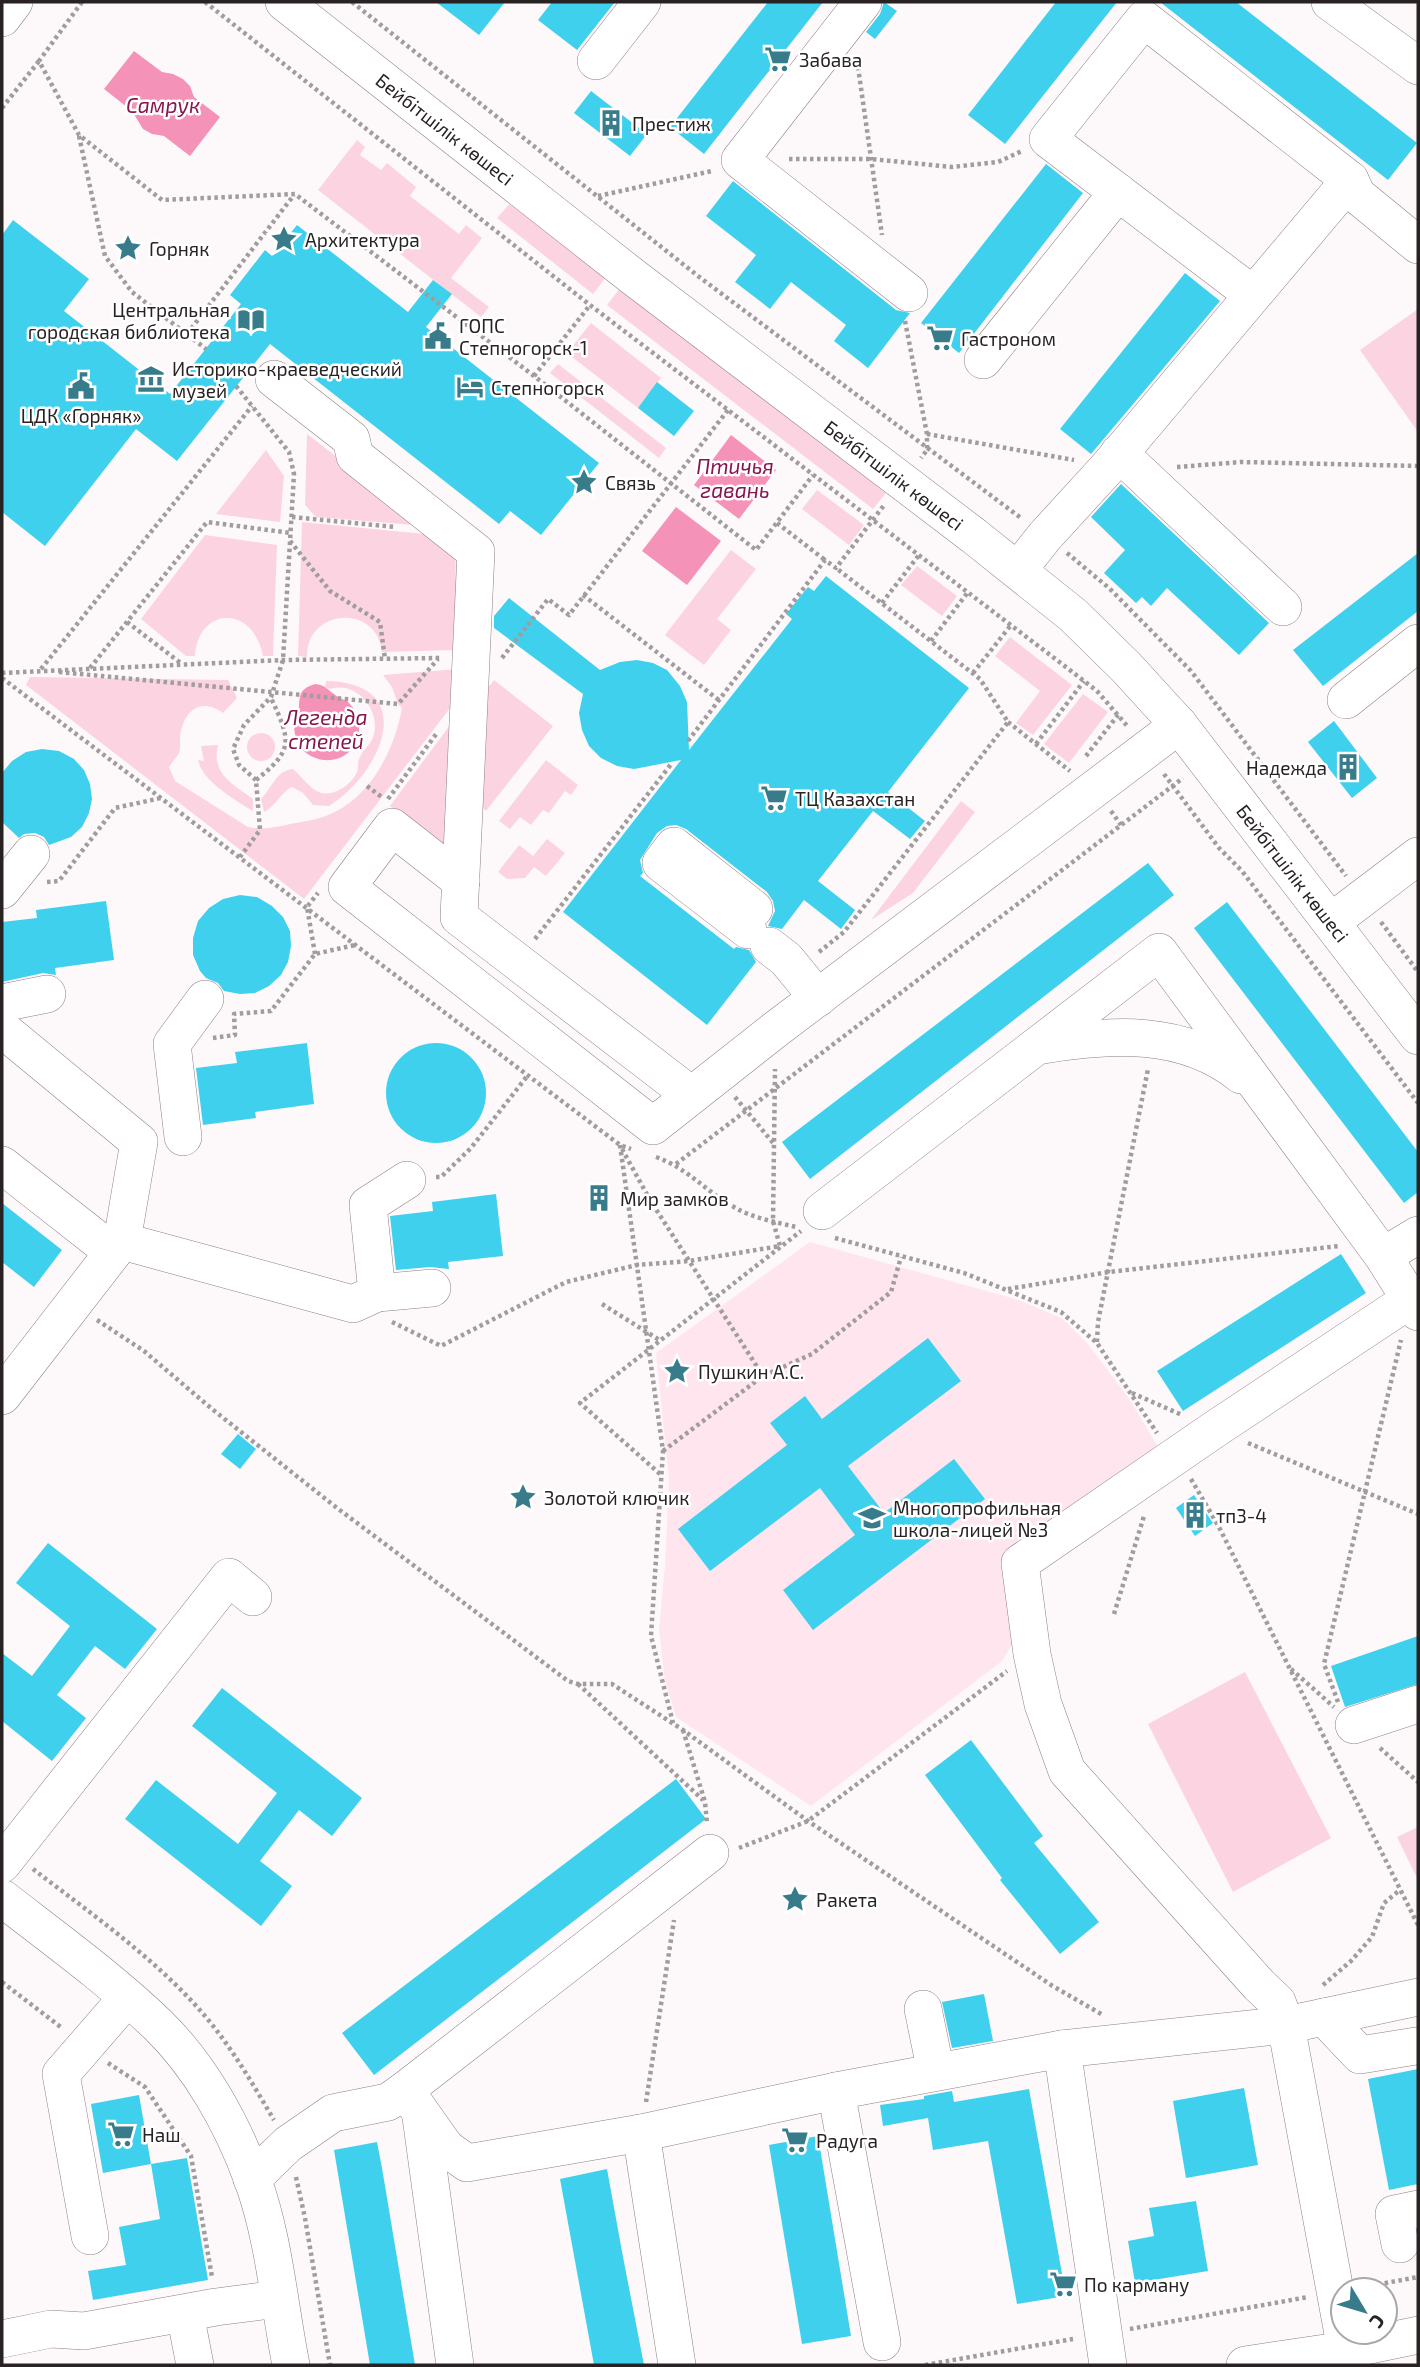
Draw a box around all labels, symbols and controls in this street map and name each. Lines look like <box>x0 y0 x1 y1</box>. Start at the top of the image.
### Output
supermarket icon: Забава <box>763 44 793 74</box>
place label: Забава <box>799 48 862 71</box>
street label: Бейбітшілік көшесі <box>372 68 518 190</box>
water label: Самрук <box>126 92 200 117</box>
building icon: Престиж <box>596 108 626 138</box>
place label: Престиж <box>632 112 711 135</box>
place icon: Архитектура <box>269 224 299 254</box>
place label: Архитектура <box>305 228 420 252</box>
place icon: Горняк <box>113 233 143 263</box>
place label: Горняк <box>149 237 209 260</box>
place label: Центральная городская библиотека <box>28 298 230 343</box>
library icon: Центральная городская библиотека <box>236 305 266 335</box>
place label: ГОПС Степногорск-1 <box>459 314 587 359</box>
public building icon: ГОПС Степногорск-1 <box>423 321 453 351</box>
supermarket icon: Гастроном <box>925 323 955 353</box>
place label: Гастроном <box>961 327 1056 350</box>
place label: Историко-краеведческий музей <box>172 357 402 403</box>
museum icon: Историко-краеведческий музей <box>136 364 166 394</box>
public building icon: ЦДК «Горняк» <box>66 371 96 401</box>
hotel icon: Степногорск <box>455 372 485 402</box>
place label: Степногорск <box>491 376 604 399</box>
place label: ЦДК «Горняк» <box>21 404 141 427</box>
street label: Бейбітшілік көшесі <box>820 415 968 535</box>
water label: Птичья гавань <box>696 453 774 502</box>
place icon: Связь <box>569 467 599 497</box>
place label: Связь <box>605 471 656 494</box>
water label: Легенда степей <box>283 704 368 753</box>
building icon: Надежда <box>1333 752 1363 782</box>
place label: Надежда <box>1246 756 1327 779</box>
supermarket icon: ТЦ Казахстан <box>759 783 789 813</box>
place label: ТЦ Казахстан <box>795 787 915 810</box>
street label: Бейбітшілік көшесі <box>1232 800 1354 946</box>
building icon: Мир замков <box>584 1183 614 1213</box>
place label: Мир замков <box>620 1187 729 1210</box>
place icon: Пушкин А.С. <box>662 1356 692 1386</box>
place label: Пушкин А.С. <box>698 1360 804 1384</box>
place icon: Золотой ключик <box>508 1482 538 1512</box>
place label: Золотой ключик <box>544 1486 689 1509</box>
place label: Многопрофильная школа-лицей №3 <box>893 1496 1061 1541</box>
building icon: тп3-4 <box>1180 1500 1210 1530</box>
school or university icon: Многопрофильная школа-лицей №3 <box>857 1503 887 1533</box>
place label: тп3-4 <box>1216 1504 1267 1527</box>
place icon: Ракета <box>780 1884 810 1914</box>
place label: Ракета <box>816 1888 877 1911</box>
supermarket icon: Наш <box>106 2119 136 2149</box>
place label: Наш <box>142 2123 181 2146</box>
supermarket icon: Радуга <box>780 2125 810 2155</box>
place label: Радуга <box>816 2129 878 2153</box>
supermarket icon: По карману <box>1048 2269 1078 2299</box>
place label: По карману <box>1084 2273 1189 2297</box>
north arrow <box>1329 2276 1399 2346</box>
text: С <box>1365 2310 1390 2333</box>

